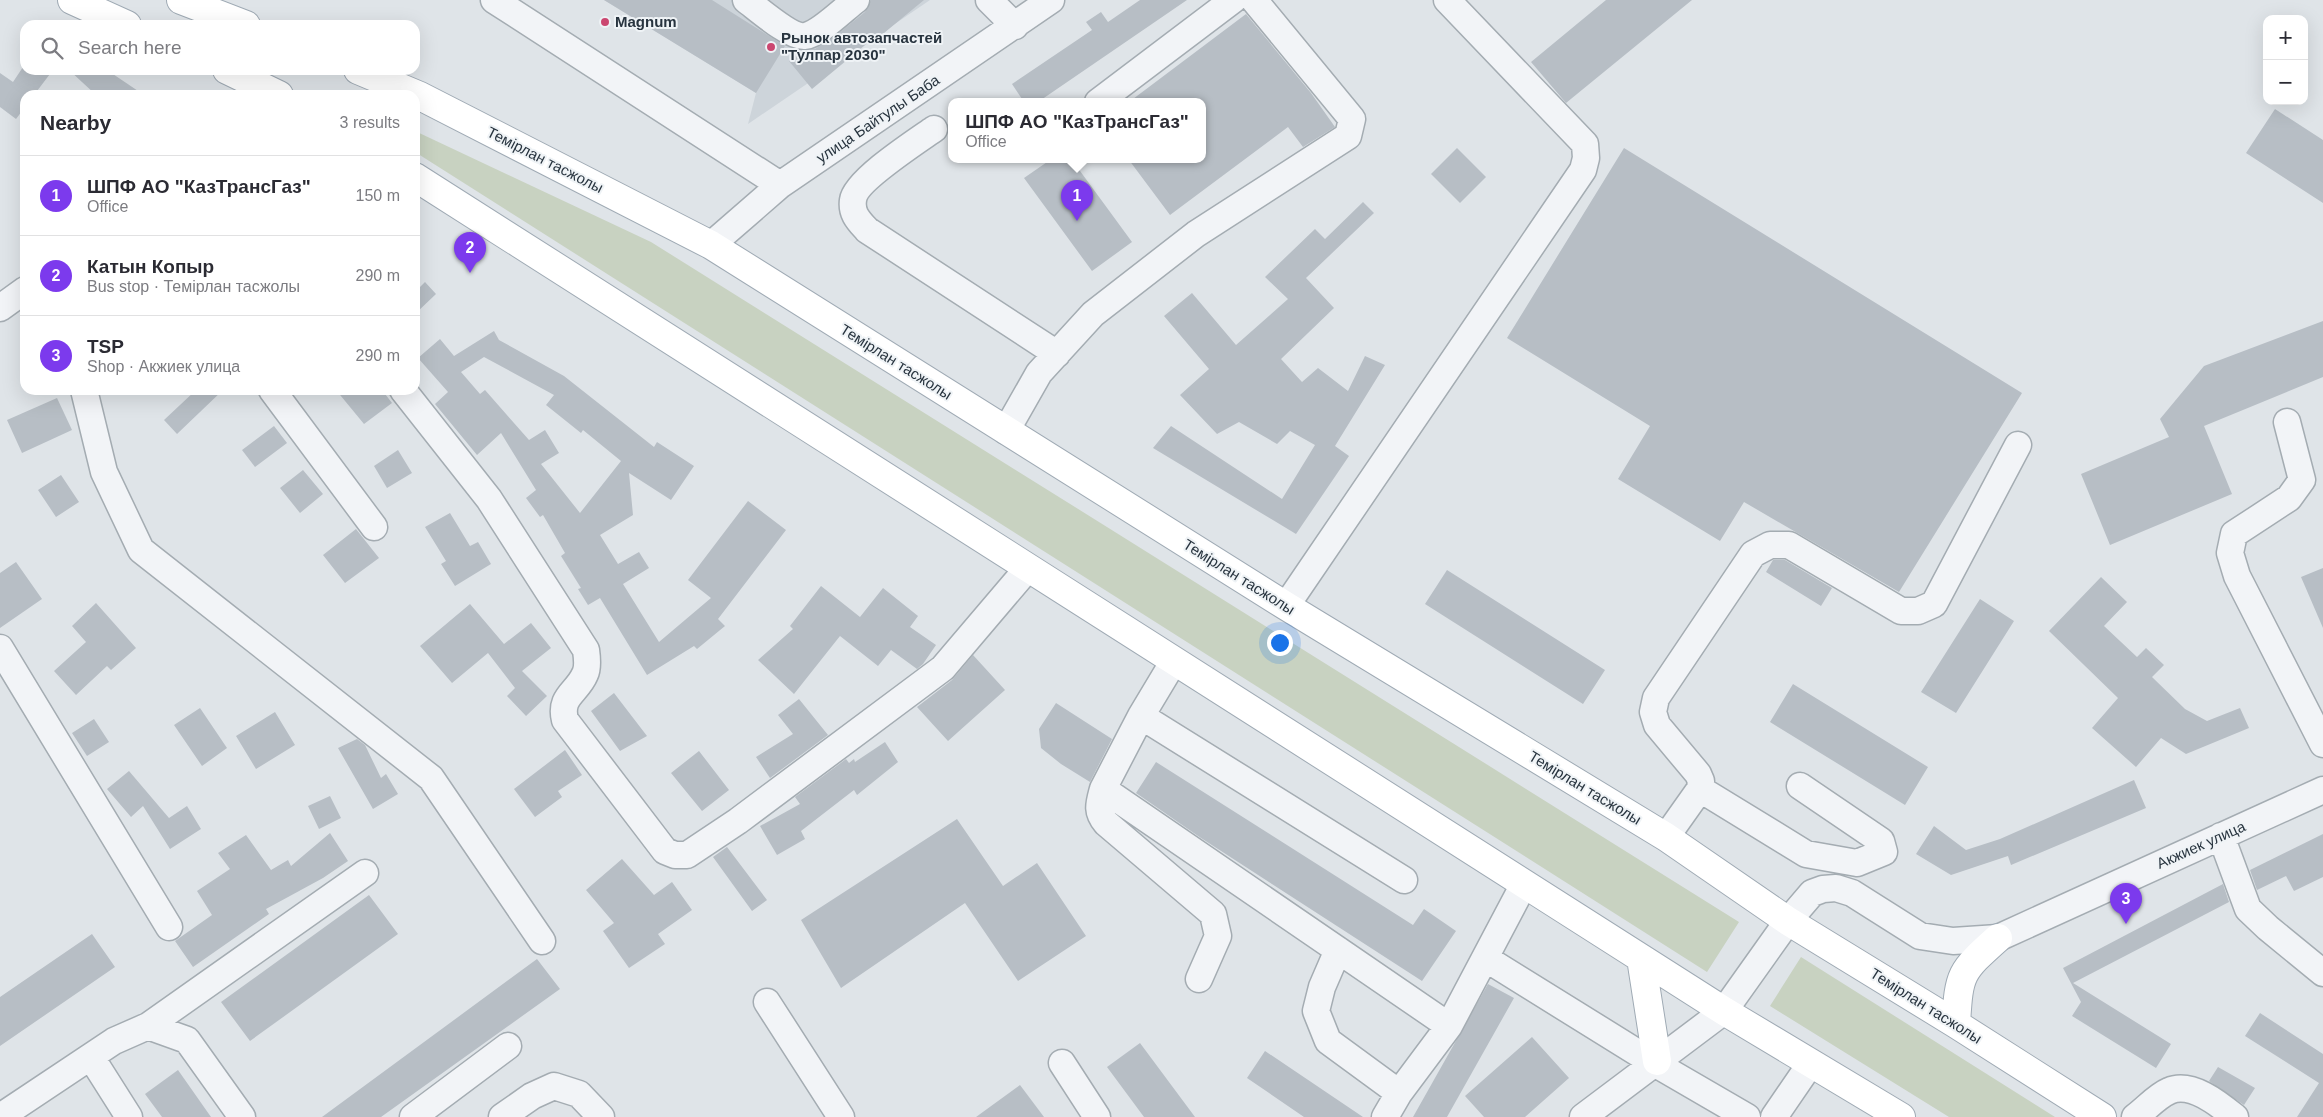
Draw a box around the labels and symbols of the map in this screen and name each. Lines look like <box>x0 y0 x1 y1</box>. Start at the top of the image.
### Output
place label: Magnum <box>615 13 677 30</box>
marker: Magnum <box>599 16 611 28</box>
place label: Рынок автозапчастей "Тулпар 2030" <box>781 29 942 63</box>
marker: Рынок автозапчастей "Тулпар 2030" <box>765 41 777 53</box>
street label: улица Байтулы Баба <box>813 71 943 166</box>
street label: Темірлан тасжолы <box>484 123 606 196</box>
pin: 1 <box>1061 180 1093 221</box>
pin: 2 <box>454 232 486 273</box>
street label: Темірлан тасжолы <box>837 320 955 403</box>
street label: Темірлан тасжолы <box>1180 535 1298 618</box>
your location <box>1267 630 1293 656</box>
street label: Темірлан тасжолы <box>1526 747 1644 828</box>
street label: Акжиек улица <box>2154 817 2248 872</box>
pin: 3 <box>2110 883 2142 924</box>
street label: Темірлан тасжолы <box>1867 964 1985 1047</box>

